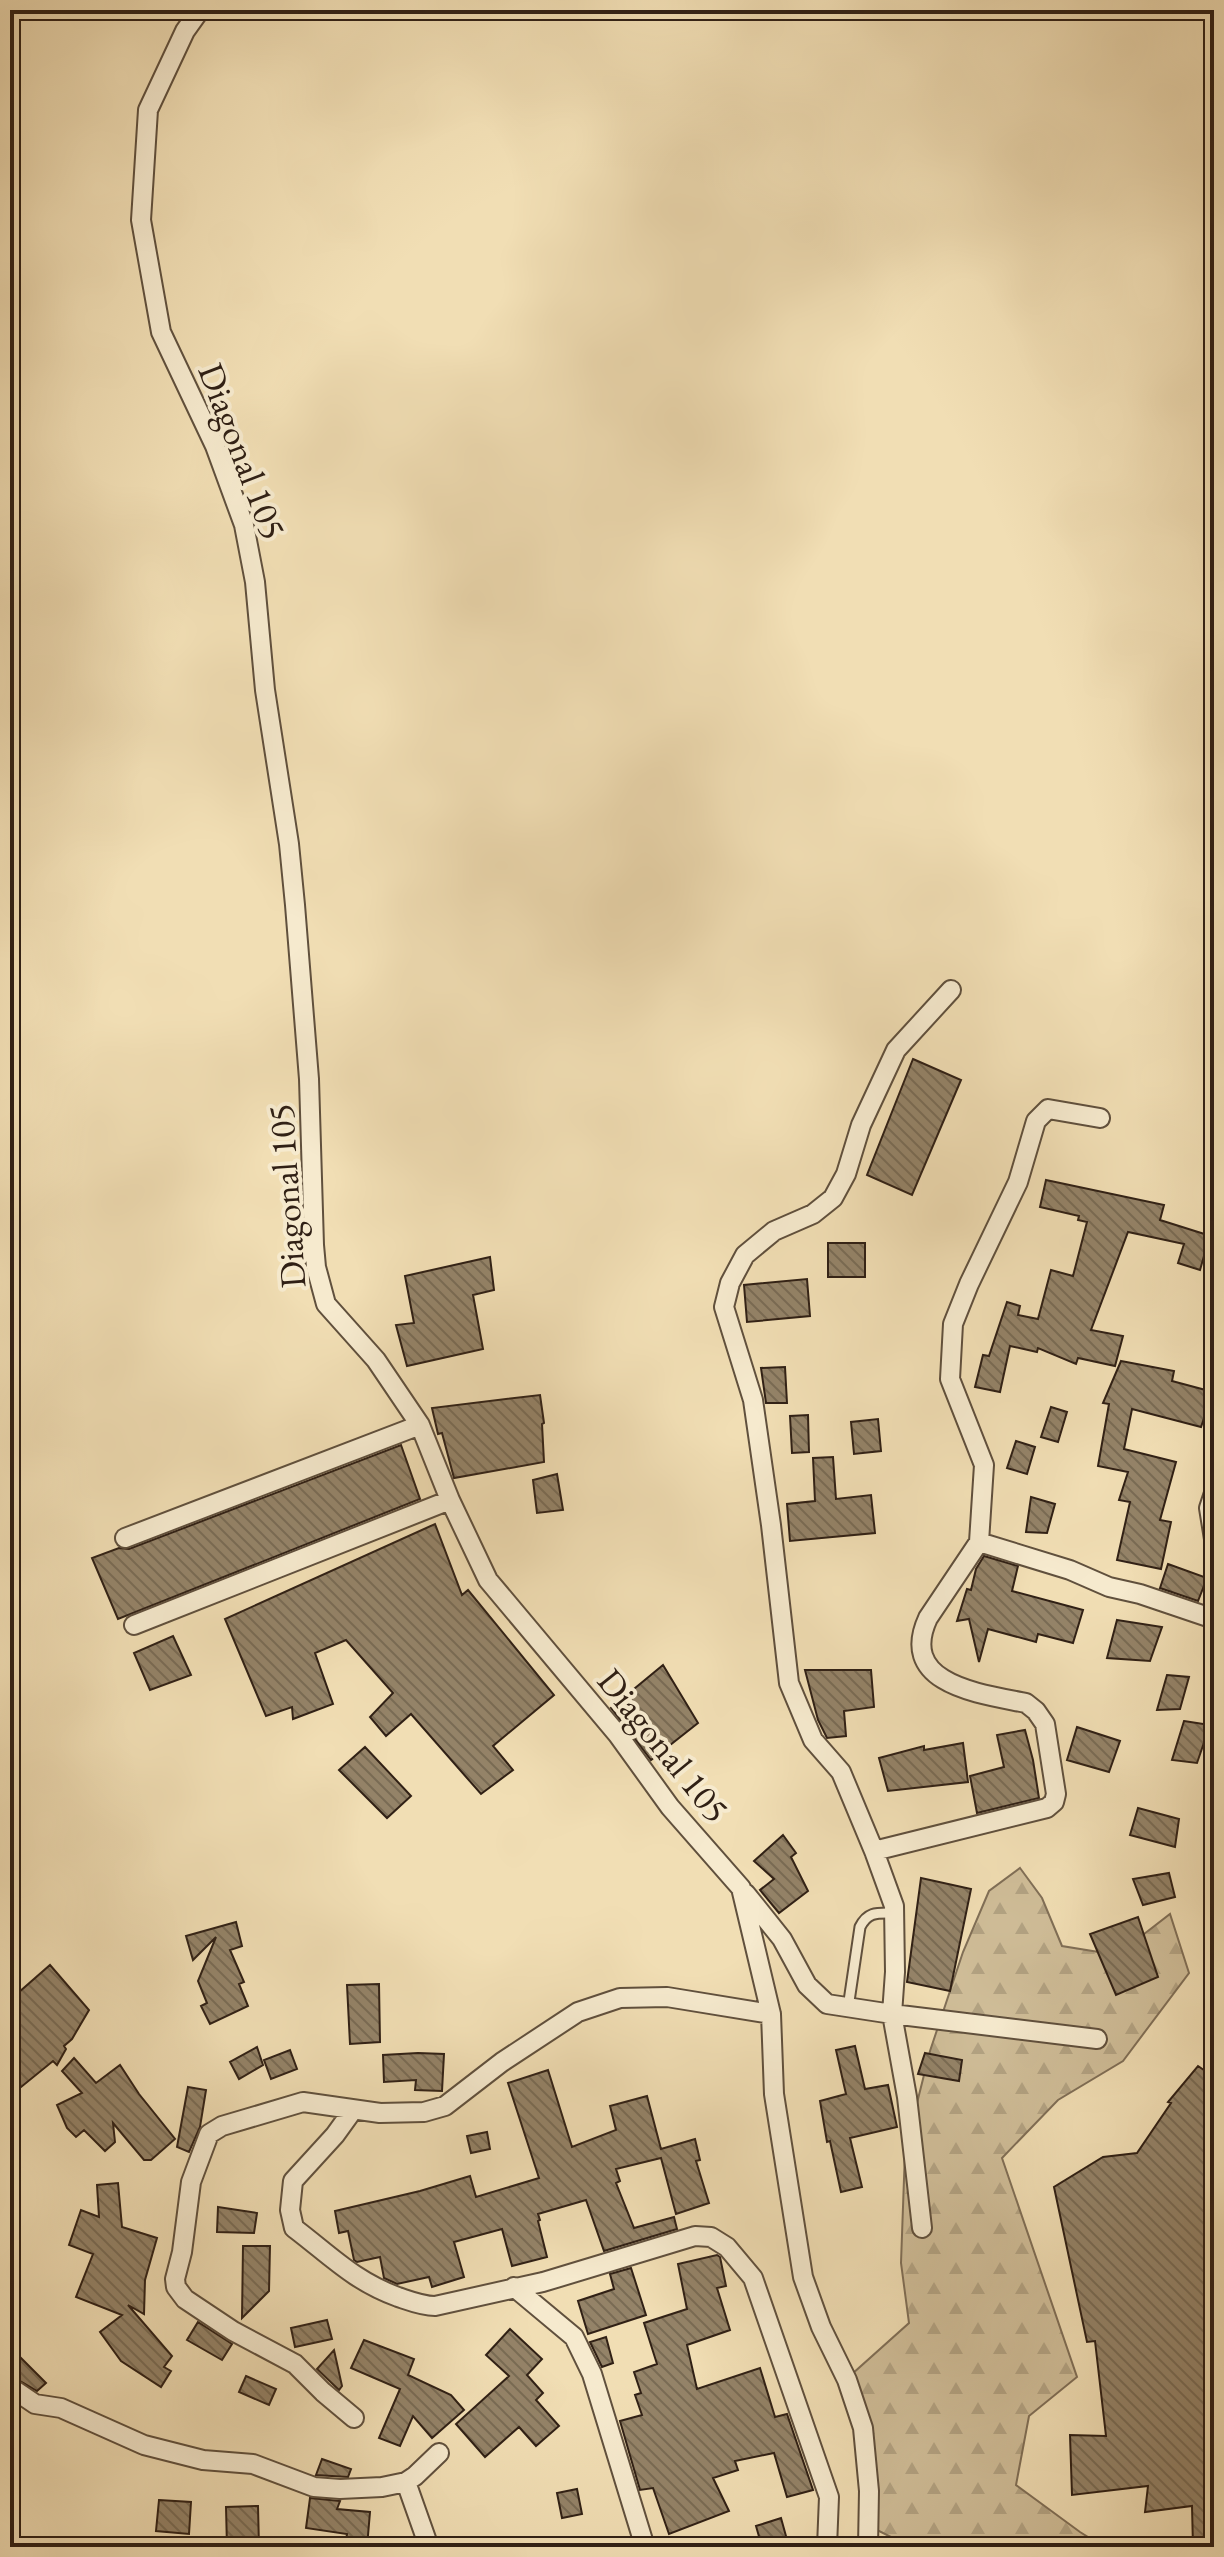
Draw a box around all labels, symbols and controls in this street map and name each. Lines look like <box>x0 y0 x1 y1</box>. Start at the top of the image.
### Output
street label: Diagonal 105 <box>187 356 298 546</box>
street label: Diagonal 105 <box>257 1102 316 1290</box>
street label: Diagonal 105 <box>587 1659 740 1832</box>

